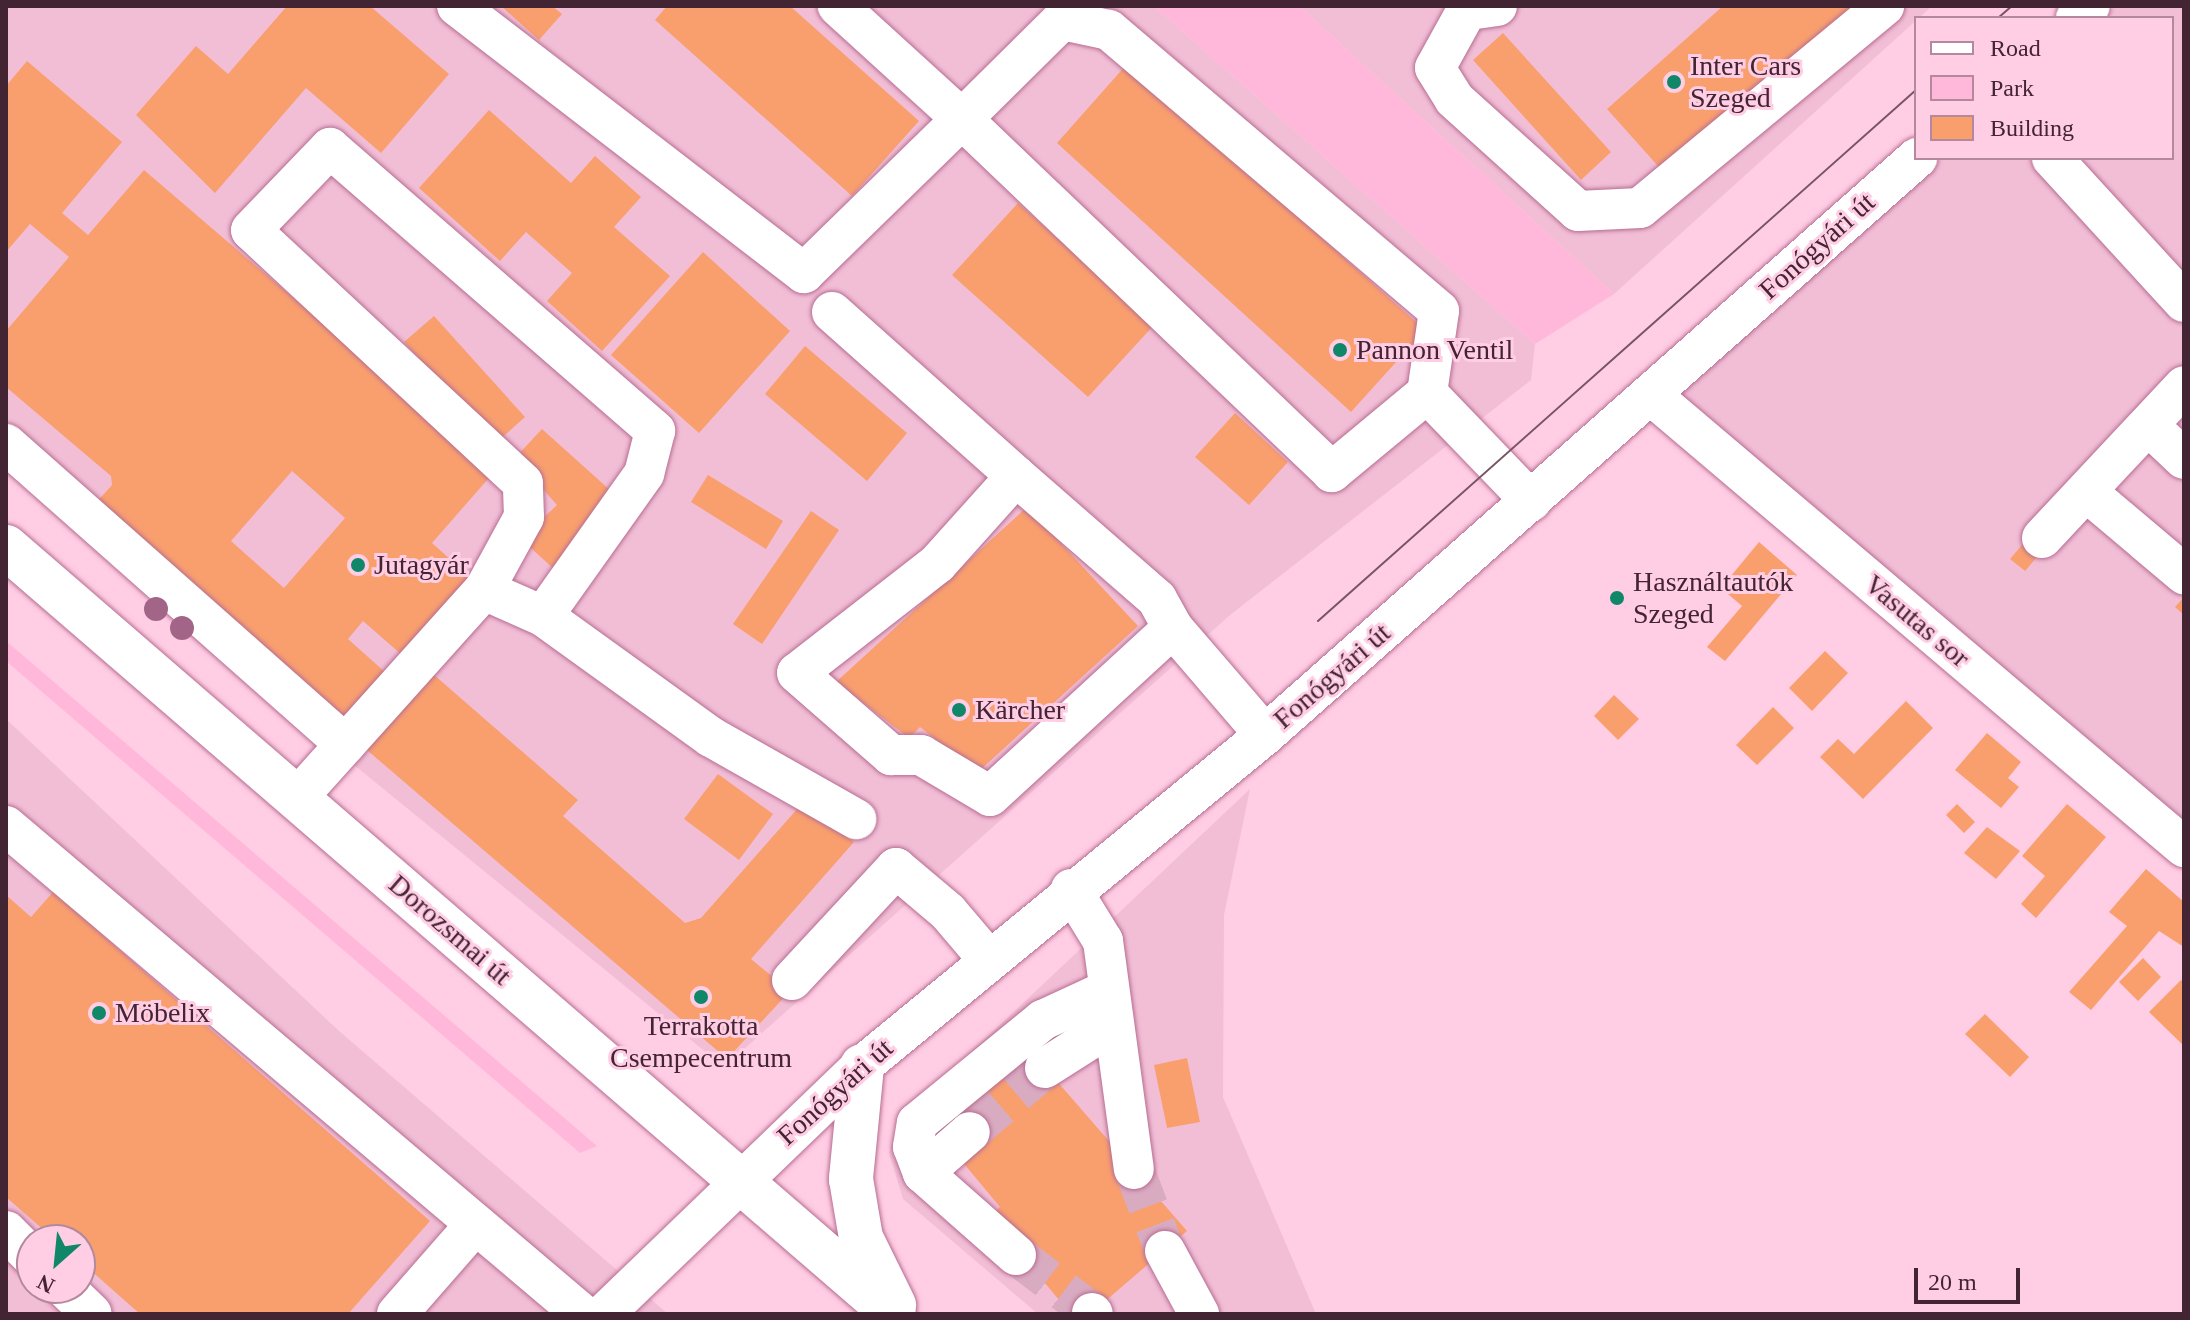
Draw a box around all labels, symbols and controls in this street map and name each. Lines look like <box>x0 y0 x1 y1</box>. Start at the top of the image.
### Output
legend <box>1914 16 2174 160</box>
text: Road <box>1990 35 2041 61</box>
place label: Inter Cars Szeged <box>1690 49 1801 115</box>
marker: Inter Cars Szeged <box>1665 73 1683 91</box>
text: Park <box>1990 75 2034 101</box>
text: Building <box>1990 115 2074 141</box>
street label: Fonógyári út <box>1752 185 1882 307</box>
place label: Pannon Ventil <box>1356 333 1514 367</box>
marker: Pannon Ventil <box>1331 341 1349 359</box>
place label: Jutagyár <box>374 548 469 582</box>
marker: Jutagyár <box>349 556 367 574</box>
place label: Használtautók Szeged <box>1633 565 1793 631</box>
street label: Vasutas sor <box>1858 567 1976 675</box>
marker: Használtautók Szeged <box>1608 589 1626 607</box>
street label: Fonógyári út <box>1267 616 1397 736</box>
place label: Kärcher <box>975 693 1065 727</box>
marker: Kärcher <box>950 701 968 719</box>
street label: Dorozsmai út <box>382 868 518 992</box>
marker: Terrakotta Csempecentrum <box>692 988 710 1006</box>
place label: Möbelix <box>115 996 210 1030</box>
marker: Möbelix <box>90 1004 108 1022</box>
place label: Terrakotta Csempecentrum <box>610 1009 792 1075</box>
street label: Fonógyári út <box>770 1031 900 1153</box>
north arrow <box>16 1224 96 1304</box>
scale bar <box>1918 1252 2024 1302</box>
text: N <box>33 1269 59 1299</box>
text: 20 m <box>1928 1269 1977 1295</box>

